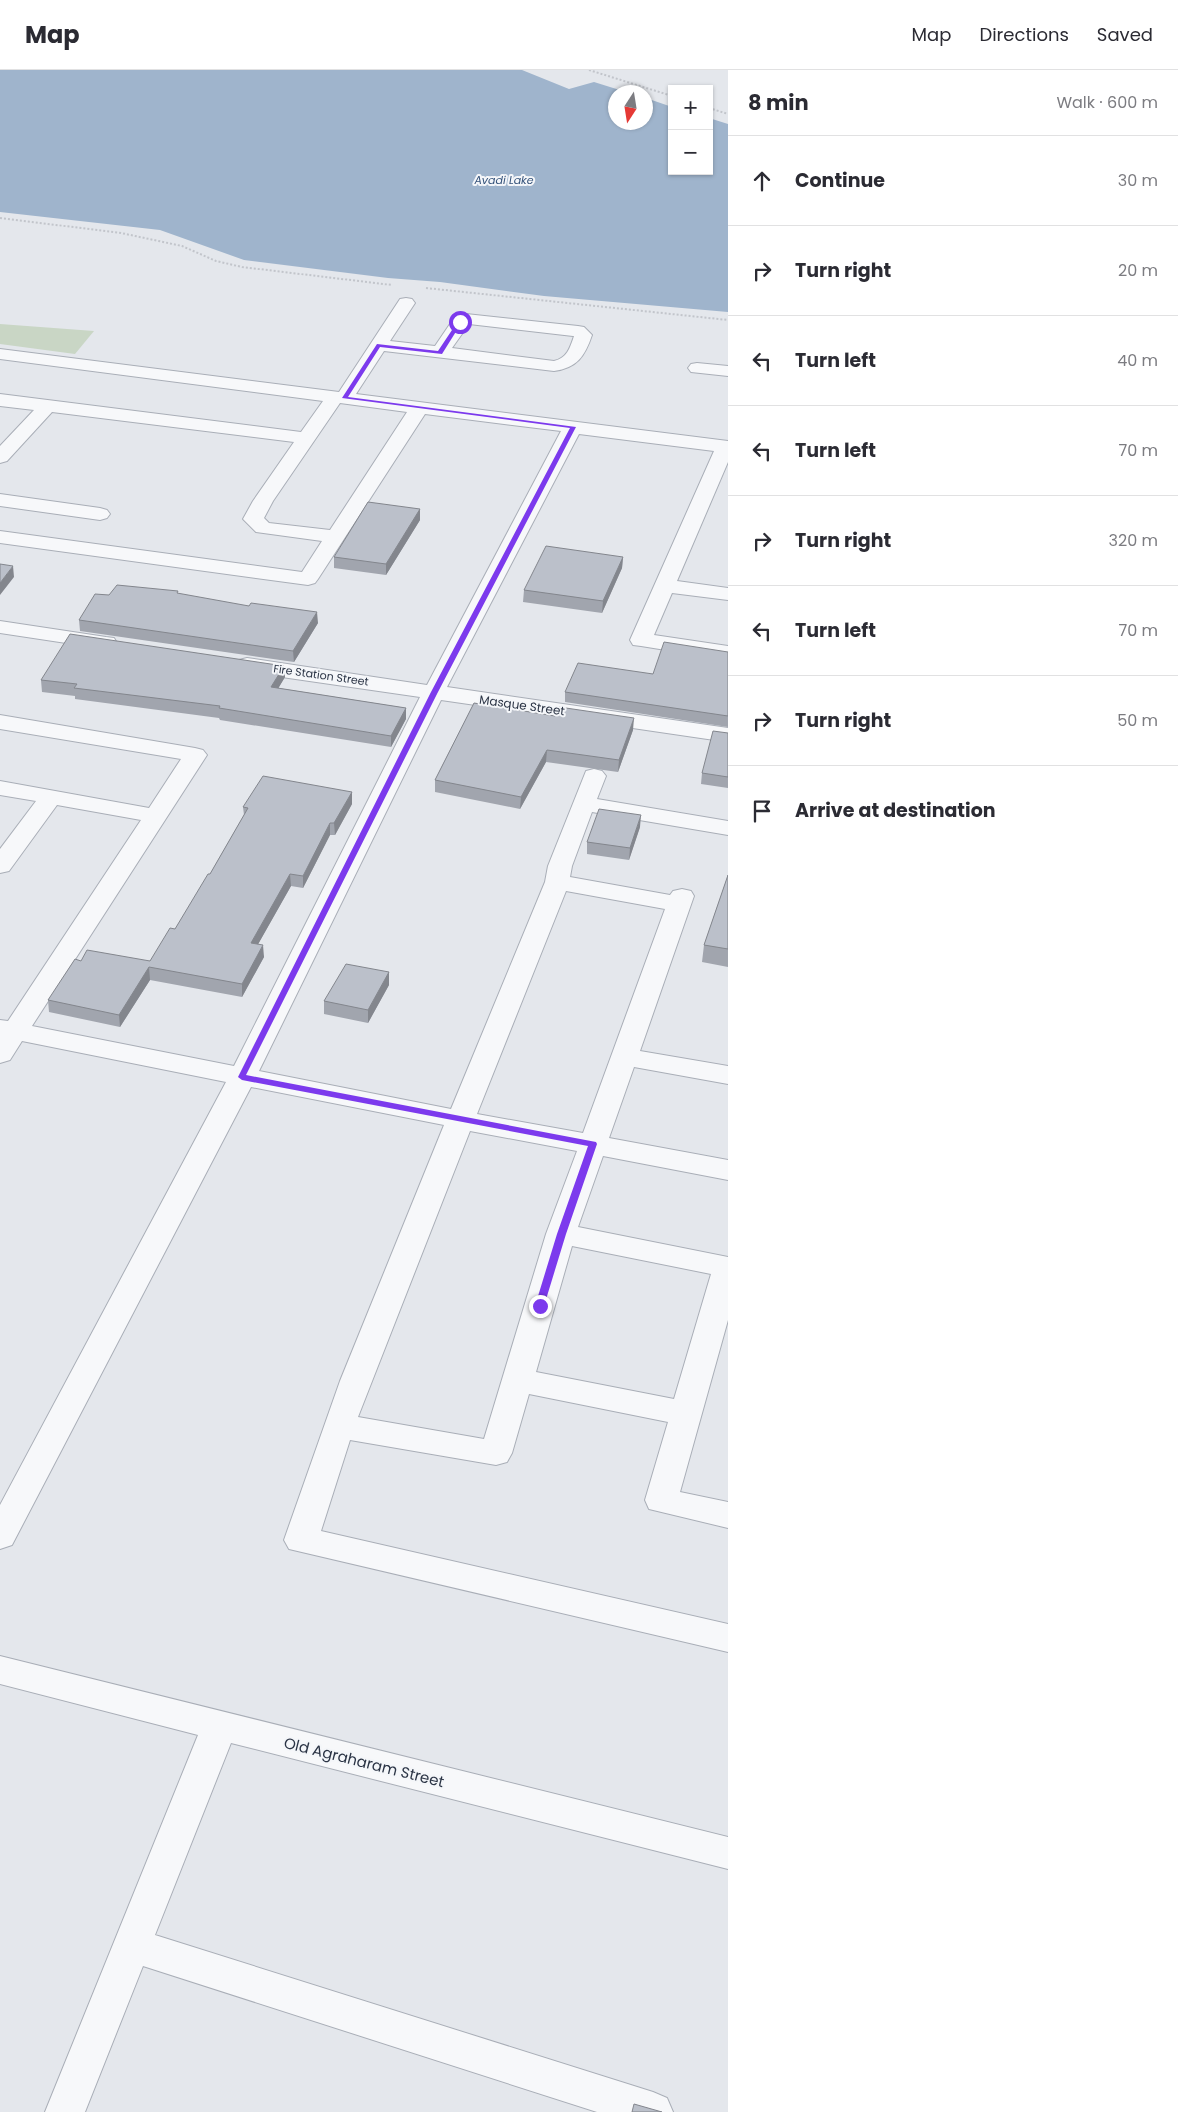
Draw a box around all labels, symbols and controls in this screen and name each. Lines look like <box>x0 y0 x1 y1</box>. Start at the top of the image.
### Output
text: Map <box>25 18 80 51</box>
text: Map <box>912 22 951 47</box>
text: Directions <box>979 22 1069 47</box>
text: Saved <box>1097 22 1153 47</box>
north arrow <box>608 85 653 130</box>
map controls <box>668 85 713 175</box>
button: + <box>668 85 713 130</box>
text: 8 min <box>748 88 809 117</box>
text: Walk · 600 m <box>1056 91 1158 114</box>
button: − <box>668 130 713 175</box>
icon: ahead <box>748 167 776 195</box>
text: Continue <box>795 167 885 194</box>
text: 30 m <box>1118 169 1158 192</box>
water label: Avadi Lake <box>473 172 534 188</box>
icon: right <box>748 257 776 285</box>
text: Turn right <box>795 257 891 284</box>
text: 20 m <box>1118 259 1158 282</box>
route start <box>449 311 472 334</box>
icon: left <box>748 347 776 375</box>
text: Turn left <box>795 347 876 374</box>
text: 40 m <box>1117 349 1158 372</box>
icon: left <box>748 437 776 465</box>
text: Turn left <box>795 437 876 464</box>
text: 70 m <box>1118 439 1158 462</box>
icon: right <box>748 527 776 555</box>
text: Turn right <box>795 527 891 554</box>
text: 320 m <box>1109 529 1158 552</box>
icon: left <box>748 617 776 645</box>
text: Turn left <box>795 617 876 644</box>
text: 70 m <box>1118 619 1158 642</box>
street label: Fire Station Street <box>272 660 370 690</box>
street label: Masque Street <box>478 691 566 719</box>
icon: right <box>748 707 776 735</box>
text: Turn right <box>795 707 891 734</box>
text: 50 m <box>1117 709 1158 732</box>
icon: arrive <box>748 797 776 825</box>
text: Arrive at destination <box>795 797 996 824</box>
route end <box>529 1295 552 1318</box>
street label: Old Agraharam Street <box>282 1732 446 1792</box>

